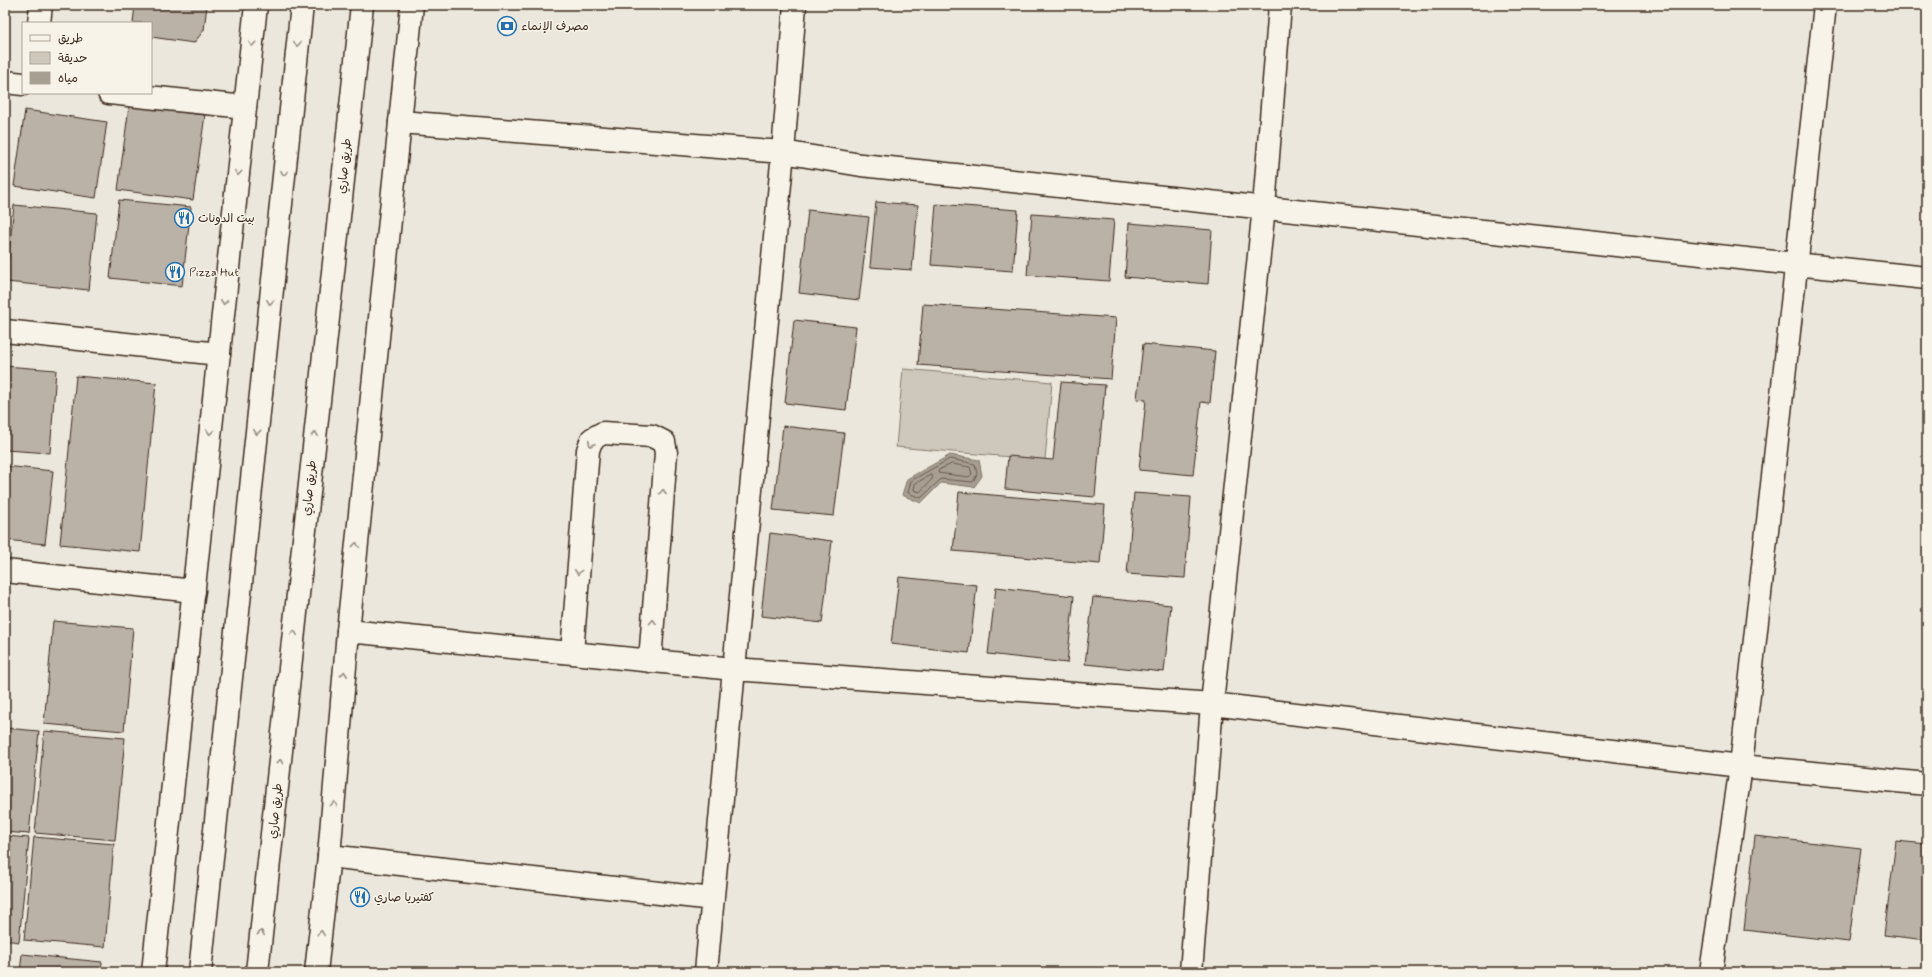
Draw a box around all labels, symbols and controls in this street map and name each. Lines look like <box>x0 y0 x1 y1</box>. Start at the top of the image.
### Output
bank icon: مصرف الإنماء <box>496 15 518 37</box>
place label: مصرف الإنماء <box>521 19 589 35</box>
legend <box>22 22 152 94</box>
text: طريق <box>58 31 83 47</box>
one-way arrow <box>247 41 256 47</box>
one-way arrow <box>293 41 302 47</box>
text: حديقة <box>58 51 87 67</box>
text: مياه <box>58 71 78 87</box>
street label: طريق صاري <box>334 138 356 195</box>
one-way arrow <box>234 170 243 176</box>
one-way arrow <box>280 170 289 176</box>
restaurant icon: بيت الدونات <box>173 207 195 229</box>
place label: بيت الدونات <box>198 211 255 227</box>
restaurant icon: Pizza Hut <box>164 261 186 283</box>
place label: Pizza Hut <box>189 265 239 281</box>
one-way arrow <box>220 299 229 305</box>
one-way arrow <box>266 299 275 305</box>
one-way arrow <box>206 429 215 435</box>
one-way arrow <box>252 429 261 435</box>
one-way arrow <box>311 431 320 437</box>
one-way arrow <box>589 440 596 447</box>
street label: طريق صاري <box>299 460 321 517</box>
one-way arrow <box>659 489 668 495</box>
one-way arrow <box>352 542 361 548</box>
one-way arrow <box>574 569 583 575</box>
one-way arrow <box>649 619 658 625</box>
one-way arrow <box>289 630 298 636</box>
one-way arrow <box>340 671 349 677</box>
one-way arrow <box>275 759 284 765</box>
street label: طريق صاري <box>265 783 287 840</box>
one-way arrow <box>329 801 338 807</box>
restaurant icon: كفتيريا صاري <box>349 886 371 908</box>
place label: كفتيريا صاري <box>374 890 434 906</box>
one-way arrow <box>256 930 265 936</box>
one-way arrow <box>316 930 325 936</box>

